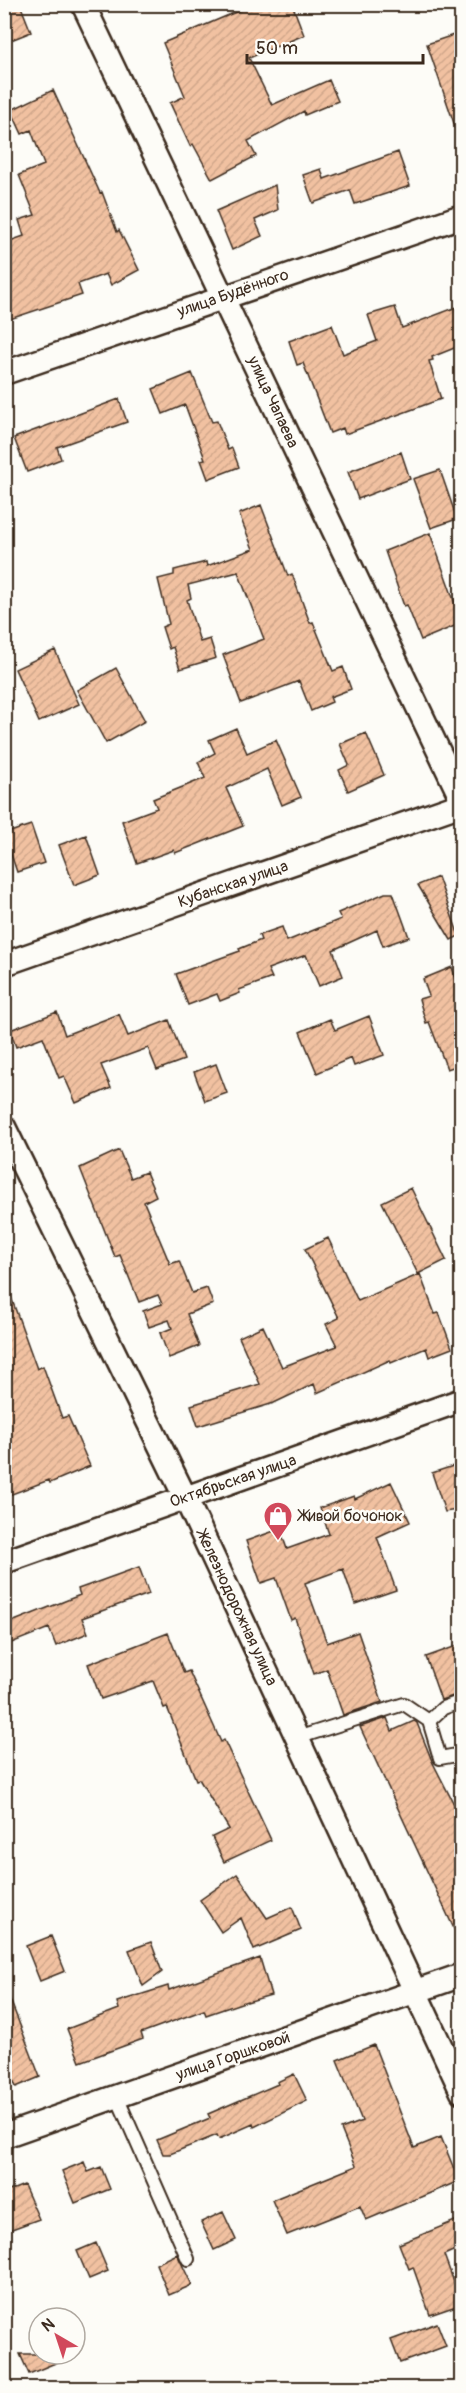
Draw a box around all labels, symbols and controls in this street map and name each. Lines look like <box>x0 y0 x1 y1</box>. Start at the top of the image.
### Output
scale bar <box>247 27 422 65</box>
text: 50 m <box>256 37 298 60</box>
street label: улица Будённого <box>174 264 292 322</box>
street label: улица Чапаева <box>243 352 303 451</box>
street label: Кубанская улица <box>175 856 291 912</box>
street label: Октябрьская улица <box>167 1450 299 1512</box>
shop icon: Живой бочонок <box>262 1500 294 1542</box>
place label: Живой бочонок <box>296 1506 403 1526</box>
street label: Железнодорожная улица <box>191 1525 282 1689</box>
street label: улица Горшковой <box>172 2027 293 2085</box>
north arrow <box>27 2306 87 2366</box>
text: N <box>38 2314 59 2336</box>

